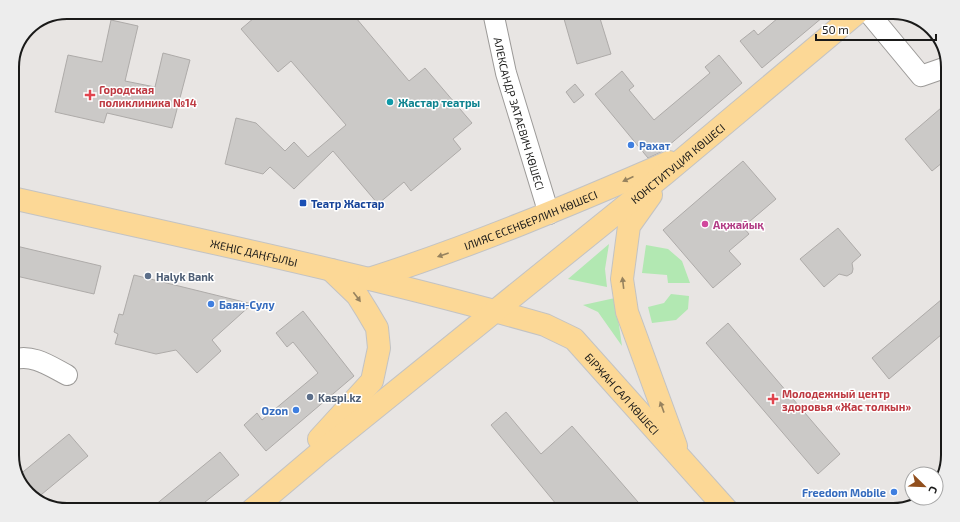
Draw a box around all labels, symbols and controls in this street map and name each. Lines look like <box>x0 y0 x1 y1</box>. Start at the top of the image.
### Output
scale bar <box>816 16 936 42</box>
text: 50 m <box>822 22 849 36</box>
street label: АЛЕКСАНДР ЗАТАЕВИЧ КӨШЕСІ <box>492 36 548 191</box>
place label: Городская поликлиника №14 <box>99 83 197 109</box>
marker: Городская поликлиника №14 <box>84 89 96 101</box>
place label: Жастар театры <box>398 96 480 109</box>
marker: Жастар театры <box>385 97 395 107</box>
street label: КОНСТИТУЦИЯ КӨШЕСІ <box>628 120 727 206</box>
place label: Рахат <box>639 139 671 152</box>
marker: Рахат <box>626 140 636 150</box>
one-way arrow <box>623 176 634 182</box>
street label: ІЛИЯС ЕСЕНБЕРЛИН КӨШЕСІ <box>462 187 599 252</box>
place label: Театр Жастар <box>311 197 385 210</box>
marker: Театр Жастар <box>298 198 308 208</box>
place label: Ақжайық <box>713 218 764 231</box>
marker: Ақжайық <box>700 219 710 229</box>
street label: ЖЕҢІС ДАҢҒЫЛЫ <box>209 236 299 268</box>
one-way arrow <box>437 252 449 258</box>
place label: Halyk Bank <box>156 270 215 284</box>
marker: Halyk Bank <box>143 271 153 281</box>
one-way arrow <box>620 277 626 289</box>
one-way arrow <box>353 291 362 302</box>
place label: Баян-Сулу <box>219 298 275 311</box>
marker: Баян-Сулу <box>206 299 216 309</box>
street label: БІРЖАН САЛ КӨШЕСІ <box>583 350 662 437</box>
place label: Молодежный центр здоровья «Жас толкын» <box>782 387 911 413</box>
place label: Kaspi.kz <box>318 391 362 404</box>
marker: Kaspi.kz <box>305 392 315 402</box>
marker: Молодежный центр здоровья «Жас толкын» <box>767 393 779 405</box>
one-way arrow <box>658 400 664 412</box>
place label: Ozon <box>262 404 288 417</box>
marker: Ozon <box>291 405 301 415</box>
north arrow <box>904 466 944 506</box>
text: С <box>926 485 941 496</box>
place label: Freedom Mobile <box>802 486 886 499</box>
marker: Freedom Mobile <box>889 487 899 497</box>

